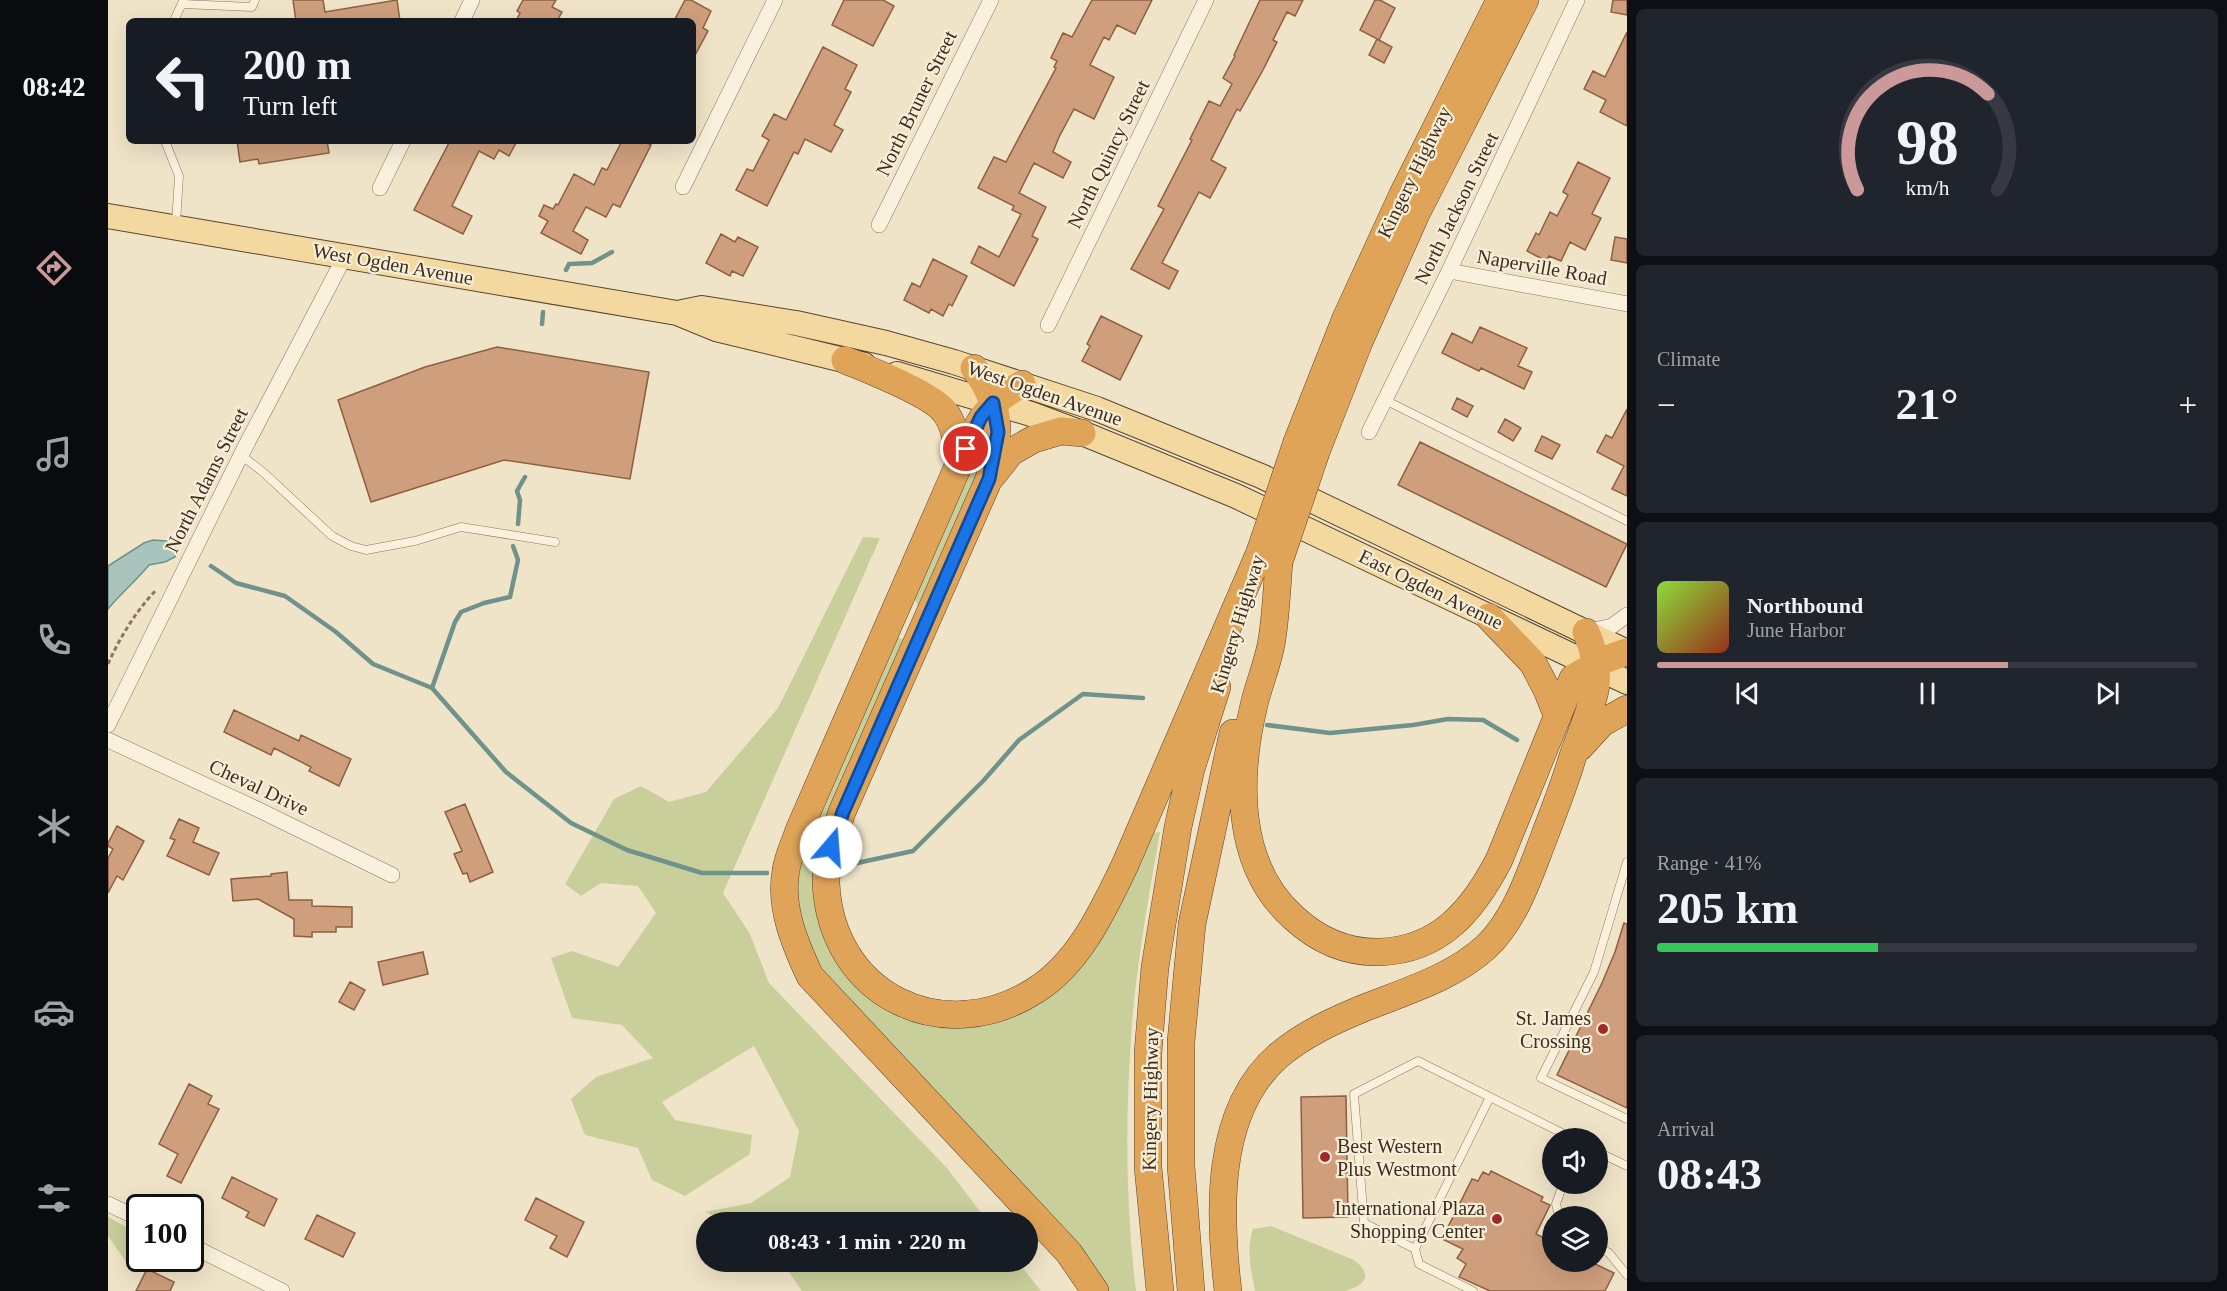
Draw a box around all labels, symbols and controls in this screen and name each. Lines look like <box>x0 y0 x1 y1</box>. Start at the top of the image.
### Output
street label: North Bruner Street <box>871 26 961 179</box>
icon: left <box>144 42 222 120</box>
text: 200 m <box>243 42 352 88</box>
text: 08:42 <box>23 72 86 102</box>
street label: North Quincy Street <box>1063 76 1155 232</box>
text: Turn left <box>243 91 337 121</box>
street label: Kingery Highway <box>1373 103 1456 242</box>
text: 98 <box>1896 108 1958 177</box>
street label: North Jackson Street <box>1410 128 1503 288</box>
text: km/h <box>1905 176 1949 200</box>
street label: West Ogden Avenue <box>311 239 475 290</box>
street label: Naperville Road <box>1475 245 1609 290</box>
icon: directions <box>33 247 75 289</box>
text: Climate <box>1657 348 1720 370</box>
street label: West Ogden Avenue <box>964 356 1125 431</box>
text: 21° <box>1896 379 1959 429</box>
text: − <box>1657 387 1676 423</box>
text: + <box>2178 387 2197 423</box>
street label: North Adams Street <box>160 404 252 556</box>
pin <box>940 423 991 474</box>
icon: arrive <box>949 432 982 465</box>
icon: music <box>33 433 75 475</box>
street label: East Ogden Avenue <box>1355 545 1507 634</box>
street label: Kingery Highway <box>1205 552 1270 696</box>
text: Northbound <box>1747 593 1863 618</box>
icon: phone <box>33 619 75 661</box>
text: June Harbor <box>1747 619 1845 641</box>
icon: previous <box>1731 677 1764 710</box>
icon: pause <box>1911 677 1944 710</box>
icon: next <box>2091 677 2124 710</box>
street label: Cheval Drive <box>206 754 312 820</box>
icon: climate <box>33 805 75 847</box>
position arrow <box>799 815 863 879</box>
text: Range · 41% <box>1657 852 1761 874</box>
text: 205 km <box>1657 883 1798 933</box>
icon: car <box>33 991 75 1033</box>
place label: St. James Crossing <box>1515 1007 1591 1053</box>
marker: St. James Crossing <box>1596 1022 1610 1036</box>
street label: Kingery Highway <box>1138 1027 1163 1171</box>
text: Arrival <box>1657 1118 1715 1140</box>
map controls <box>1542 1128 1608 1272</box>
button: sound <box>1542 1128 1608 1194</box>
place label: Best Western Plus Westmont <box>1337 1135 1457 1180</box>
text: 08:43 <box>1657 1149 1762 1199</box>
marker: Best Western Plus Westmont <box>1318 1150 1332 1164</box>
icon: filters <box>33 1177 75 1219</box>
speed limit sign: 100 <box>126 1194 204 1272</box>
place label: International Plaza Shopping Center <box>1335 1197 1485 1243</box>
button: layers <box>1542 1206 1608 1272</box>
marker: International Plaza Shopping Center <box>1490 1212 1504 1226</box>
text: 08:43 · 1 min · 220 m <box>768 1229 966 1254</box>

